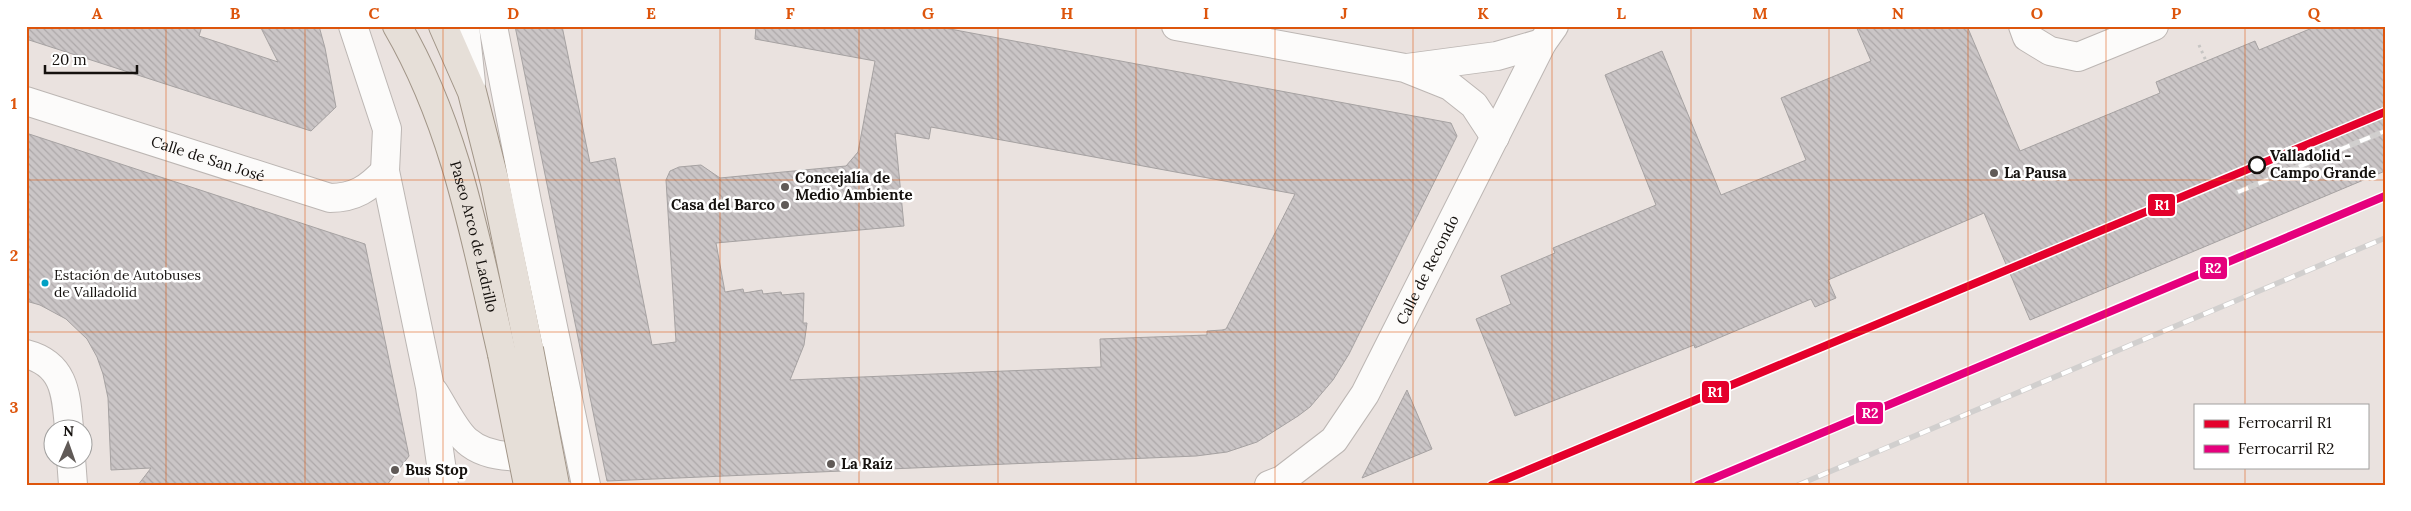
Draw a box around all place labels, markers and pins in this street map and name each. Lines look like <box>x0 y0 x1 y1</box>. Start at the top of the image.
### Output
place label: Valladolid - Campo Grande <box>2270 146 2376 182</box>
marker: Valladolid - Campo Grande <box>2248 156 2266 174</box>
place label: La Pausa <box>2004 163 2067 182</box>
marker: La Pausa <box>1988 167 2000 179</box>
place label: Concejalía de Medio Ambiente <box>795 168 913 204</box>
marker: Concejalía de Medio Ambiente <box>779 181 791 193</box>
place label: Casa del Barco <box>671 195 776 214</box>
marker: Casa del Barco <box>779 199 791 211</box>
place label: Estación de Autobuses de Valladolid <box>54 266 201 301</box>
marker: Estación de Autobuses de Valladolid <box>40 278 50 288</box>
place label: La Raíz <box>841 454 893 473</box>
marker: La Raíz <box>825 458 837 470</box>
place label: Bus Stop <box>405 460 468 479</box>
marker: Bus Stop <box>389 464 401 476</box>

